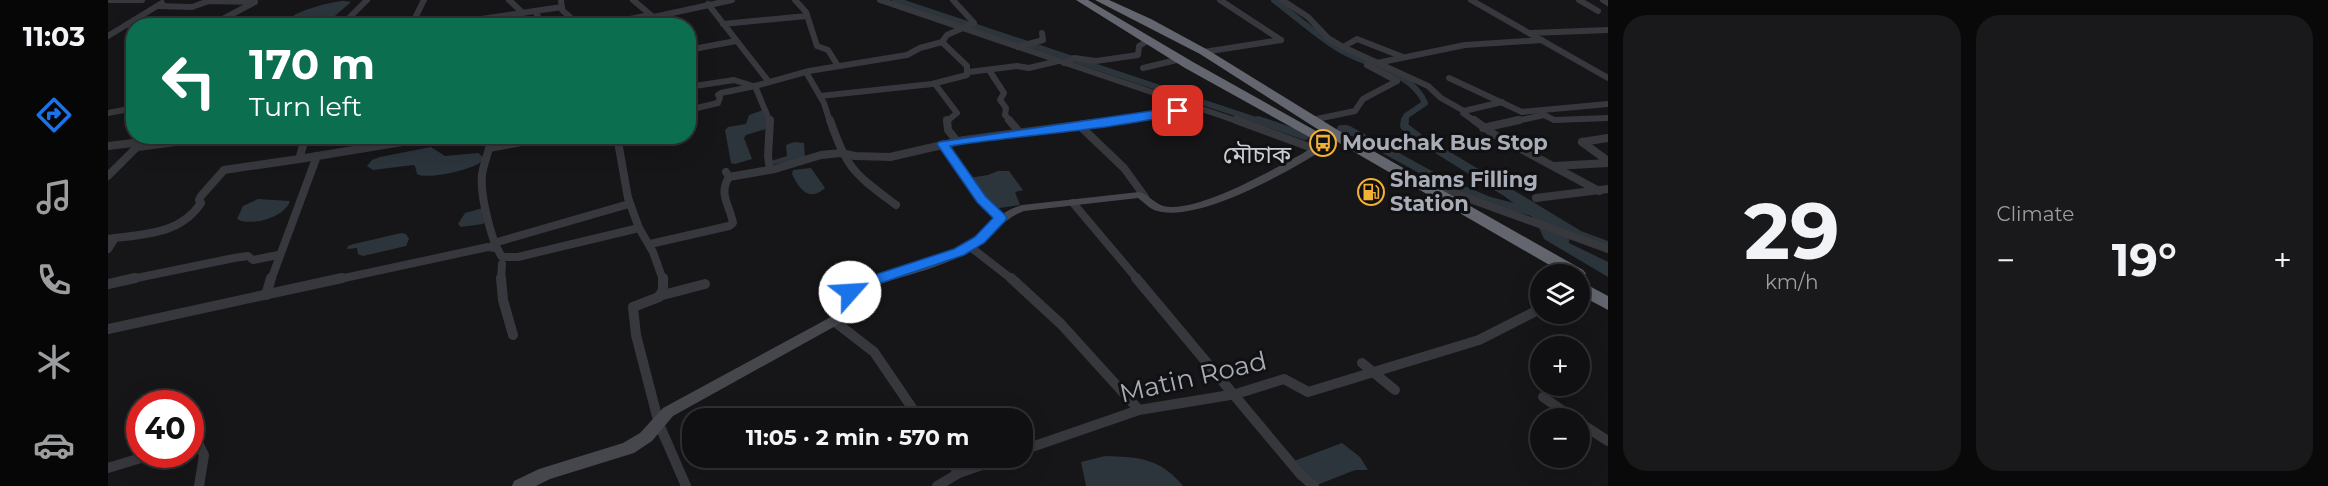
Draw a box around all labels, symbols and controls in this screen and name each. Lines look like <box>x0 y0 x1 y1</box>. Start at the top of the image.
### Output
text: 11:03 <box>23 20 85 53</box>
text: 170 m <box>249 38 375 90</box>
icon: left <box>150 42 228 120</box>
pin <box>1152 85 1203 136</box>
text: Turn left <box>249 90 362 123</box>
icon: directions <box>33 94 75 136</box>
icon: arrive <box>1161 94 1194 127</box>
bus stop icon: Mouchak Bus Stop <box>1308 128 1338 158</box>
place label: Mouchak Bus Stop <box>1342 130 1548 155</box>
district label: মৌচাক <box>1223 140 1292 169</box>
place label: Shams Filling Station <box>1390 167 1538 216</box>
icon: music <box>33 176 75 218</box>
fuel station icon: Shams Filling Station <box>1356 177 1386 207</box>
text: 29 <box>1744 183 1840 279</box>
text: Climate <box>1997 202 2074 226</box>
text: 19° <box>2112 232 2177 287</box>
text: − <box>1997 240 2015 280</box>
text: + <box>2273 240 2292 280</box>
icon: phone <box>33 259 75 301</box>
position arrow <box>818 260 882 324</box>
map controls <box>1530 264 1590 468</box>
button: layers <box>1530 264 1590 324</box>
text: km/h <box>1765 270 1818 294</box>
button: + <box>1530 336 1590 396</box>
icon: climate <box>33 341 75 383</box>
street label: Matin Road <box>1116 345 1270 409</box>
speed limit sign: 40 <box>126 390 204 468</box>
button: − <box>1530 408 1590 468</box>
icon: car <box>33 424 75 466</box>
text: 11:05 · 2 min · 570 m <box>746 424 969 451</box>

